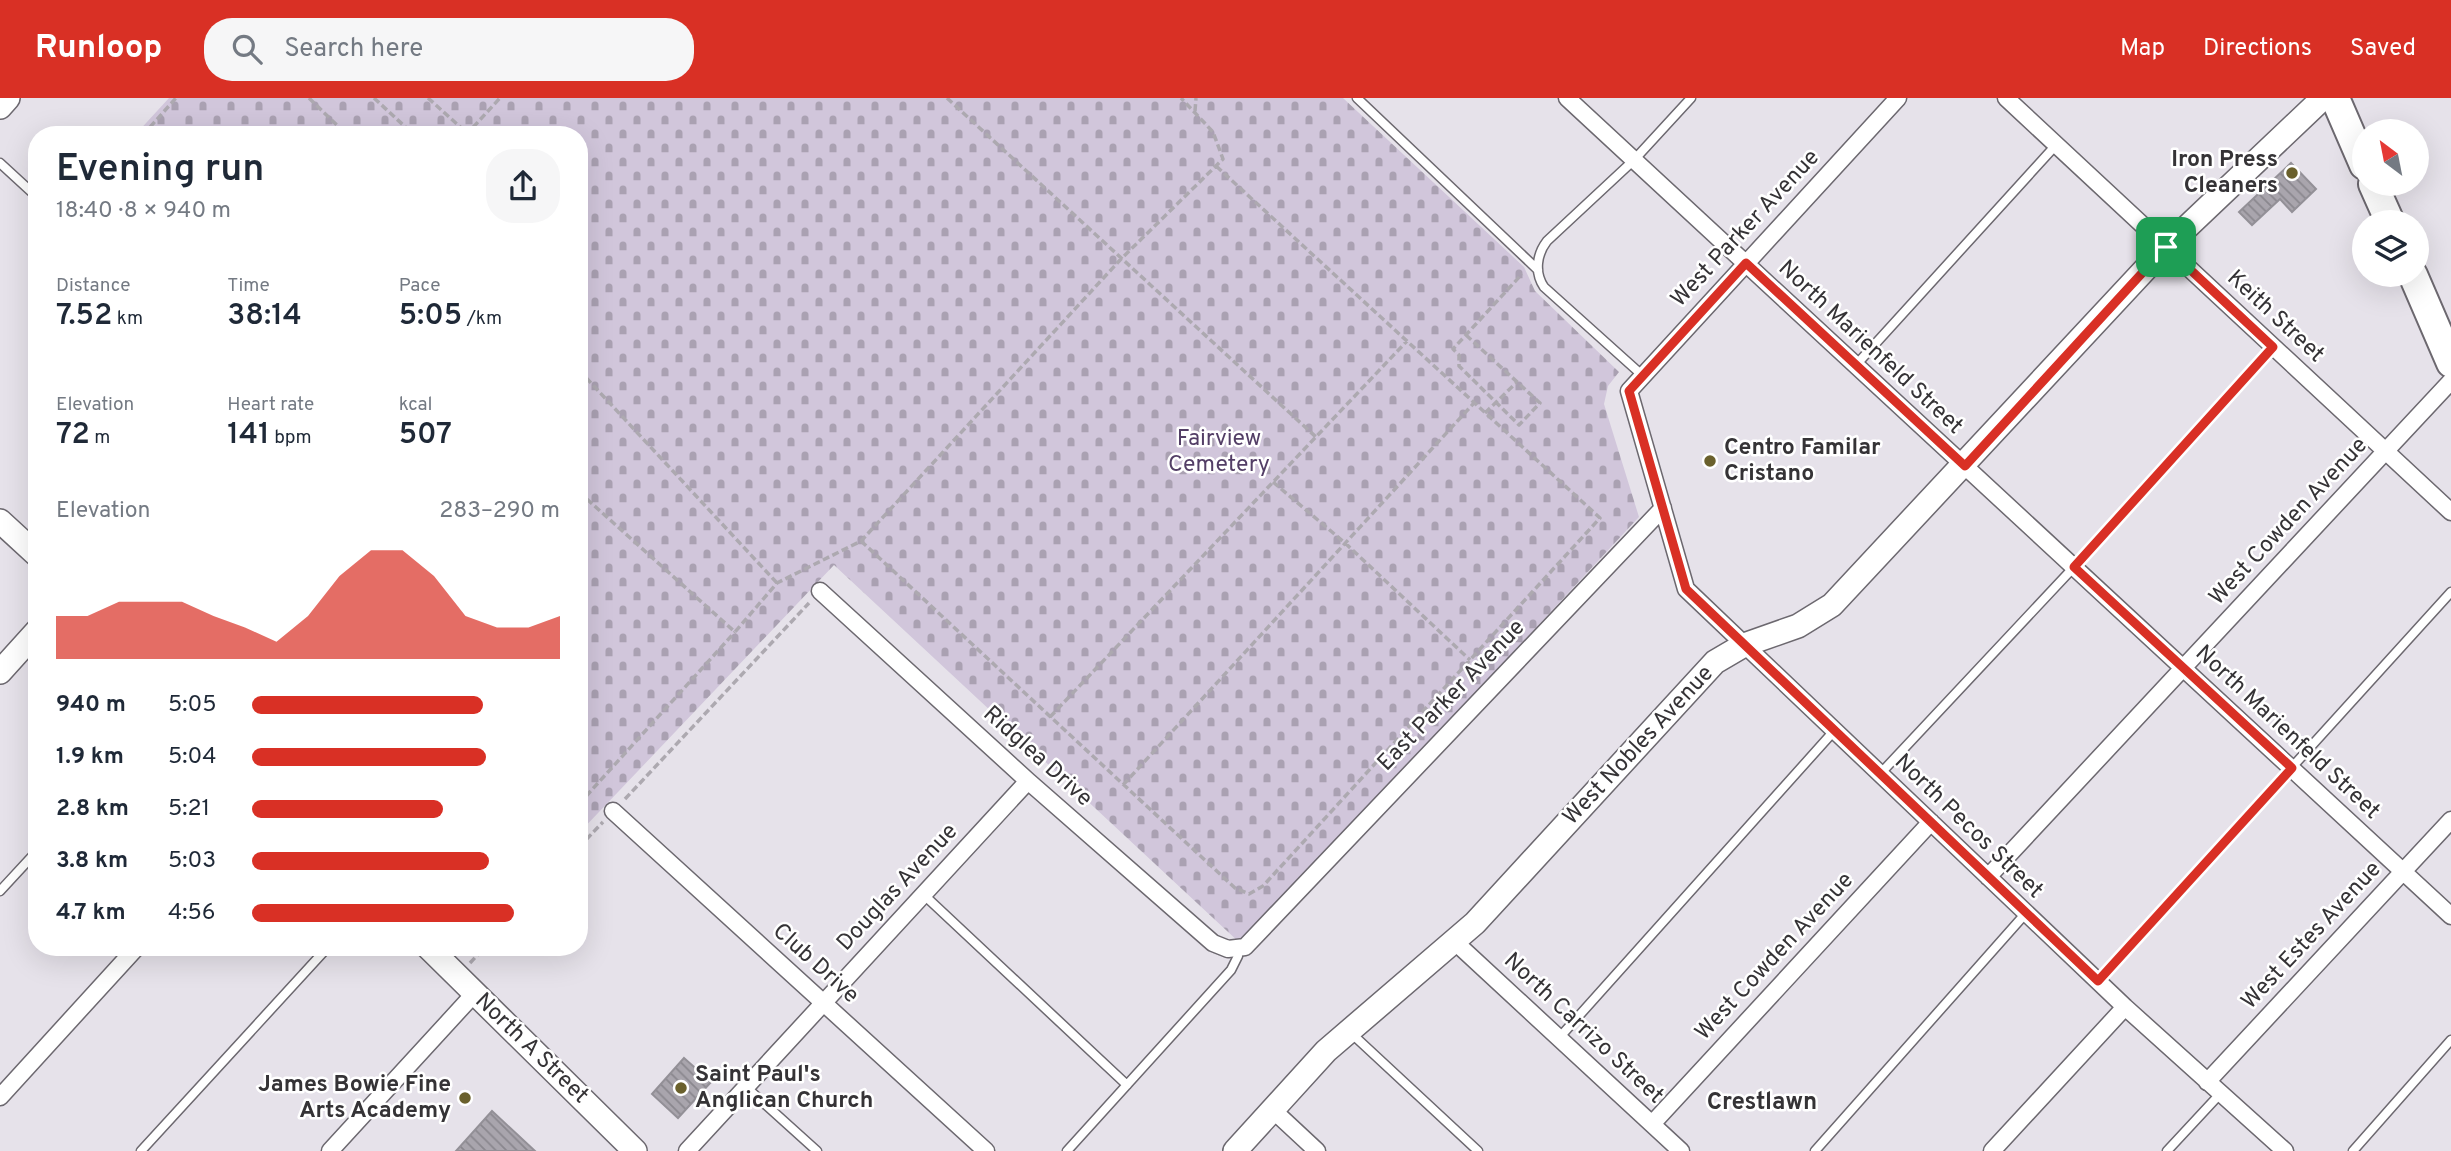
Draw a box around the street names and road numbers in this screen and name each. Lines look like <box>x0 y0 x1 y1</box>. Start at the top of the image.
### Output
street label: West Parker Avenue <box>1665 144 1827 314</box>
street label: North Marienfeld Street <box>1771 255 1969 441</box>
street label: Keith Street <box>2220 265 2330 369</box>
street label: West Cowden Avenue <box>2204 432 2374 612</box>
street label: East Parker Avenue <box>1372 614 1532 778</box>
street label: North Marienfeld Street <box>2188 640 2386 826</box>
street label: West Nobles Avenue <box>1557 660 1721 832</box>
street label: Ridglea Drive <box>976 700 1098 814</box>
street label: North Pecos Street <box>1887 748 2049 906</box>
street label: Douglas Avenue <box>831 818 965 958</box>
street label: West Estes Avenue <box>2236 856 2388 1016</box>
street label: West Cowden Avenue <box>1690 867 1860 1047</box>
street label: Club Drive <box>766 918 864 1010</box>
street label: North Carrizo Street <box>1497 947 1669 1111</box>
street label: North A Street <box>468 987 594 1111</box>

